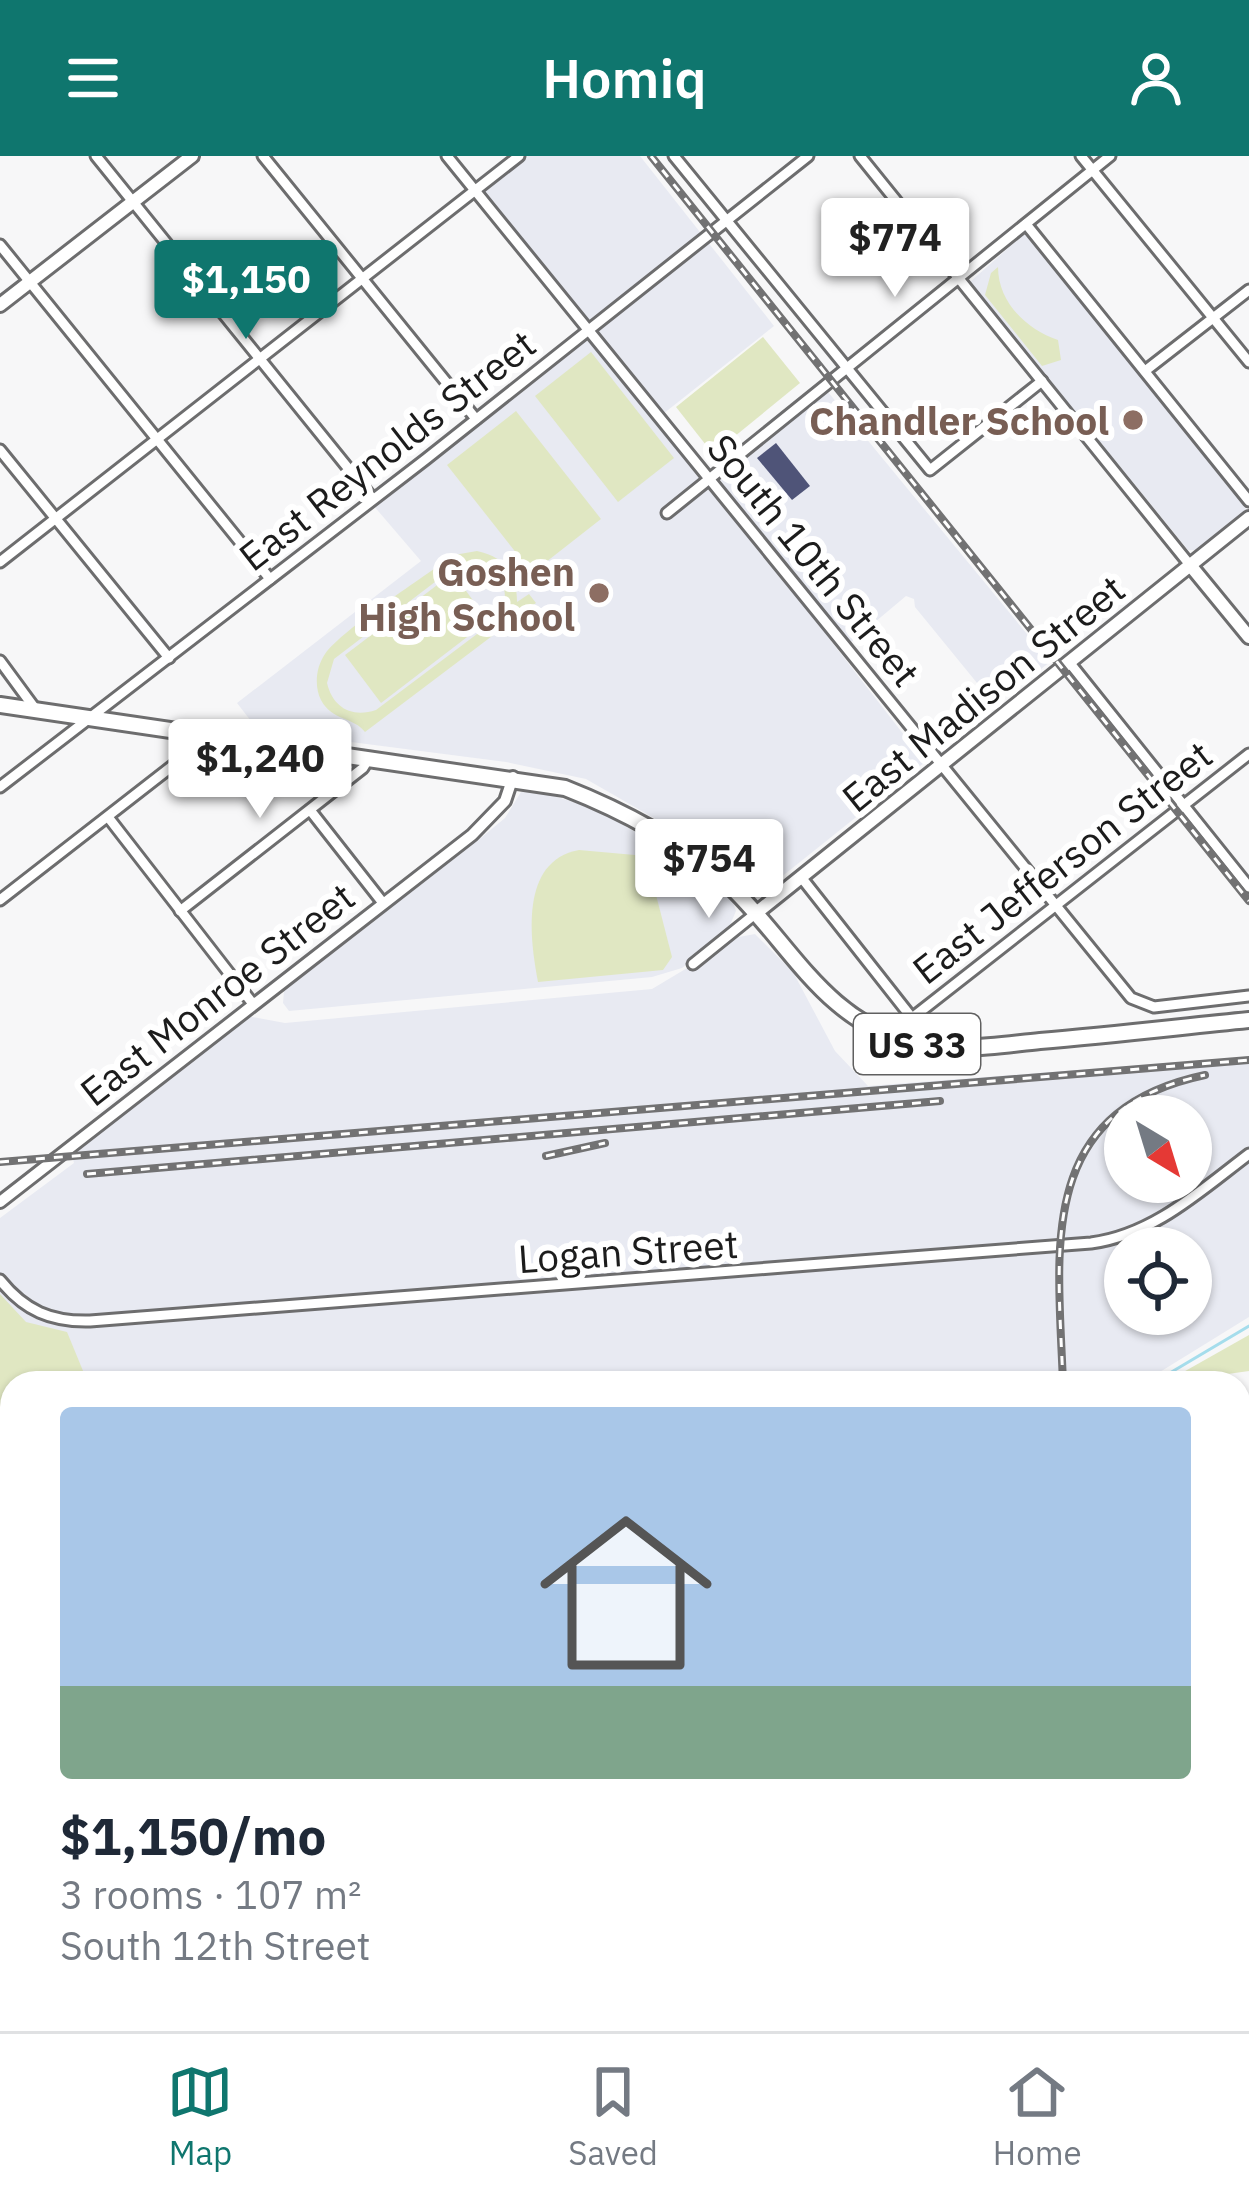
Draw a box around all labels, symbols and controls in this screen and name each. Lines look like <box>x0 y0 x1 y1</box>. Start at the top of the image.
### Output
text: Homiq <box>542 43 707 113</box>
icon: menu <box>60 45 126 111</box>
icon: person <box>1123 45 1189 111</box>
pin: $774 <box>824 198 966 300</box>
text: $774 <box>848 211 942 262</box>
pin: $1,150 <box>148 240 344 342</box>
text: $1,150 <box>181 253 311 304</box>
street label: East Reynolds Street <box>228 318 546 582</box>
place label: Chandler School <box>809 395 1109 446</box>
marker: Chandler School <box>1120 407 1146 433</box>
street label: South 10th Street <box>696 423 932 697</box>
place label: Goshen High School <box>358 546 575 642</box>
street label: East Madison Street <box>831 563 1135 823</box>
marker: Goshen High School <box>586 580 612 606</box>
pin: $1,240 <box>162 719 358 821</box>
street label: East Jefferson Street <box>902 729 1222 995</box>
text: $1,240 <box>195 732 325 783</box>
pin: $754 <box>638 819 780 921</box>
text: $754 <box>662 832 756 883</box>
street label: East Monroe Street <box>70 871 364 1117</box>
road number: US 33 <box>854 1014 980 1074</box>
north arrow <box>1104 1095 1212 1203</box>
map controls <box>1104 1095 1212 1335</box>
street label: Logan Street <box>516 1218 740 1284</box>
button: locate <box>1104 1227 1212 1335</box>
icon: home <box>518 1485 734 1701</box>
text: $1,150/mo <box>60 1803 326 1869</box>
text: 3 rooms · 107 m² <box>60 1869 362 1920</box>
text: South 12th Street <box>60 1920 371 1971</box>
tab: Map <box>167 2059 233 2174</box>
tab: Saved <box>568 2059 658 2174</box>
tab: Home <box>993 2059 1082 2174</box>

